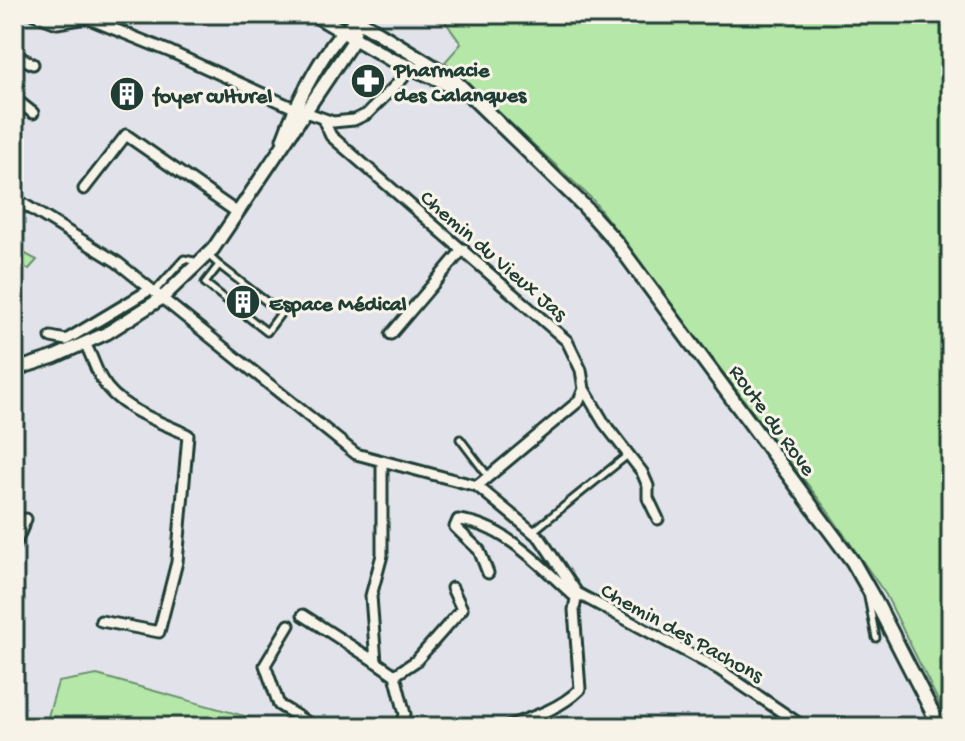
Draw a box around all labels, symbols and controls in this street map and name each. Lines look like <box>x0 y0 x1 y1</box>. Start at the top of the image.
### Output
place label: Pharmacie des Calanques <box>393 59 528 110</box>
pharmacy icon: Pharmacie des Calanques <box>349 62 387 100</box>
building icon: foyer culturel <box>108 75 146 113</box>
place label: foyer culturel <box>152 85 272 111</box>
street label: Chemin du Vieux Jas <box>413 186 572 329</box>
building icon: Espace Médical <box>224 283 262 321</box>
place label: Espace Médical <box>269 293 407 319</box>
street label: Route du Rove <box>722 361 820 483</box>
street label: Chemin des Pachons <box>595 579 768 690</box>

